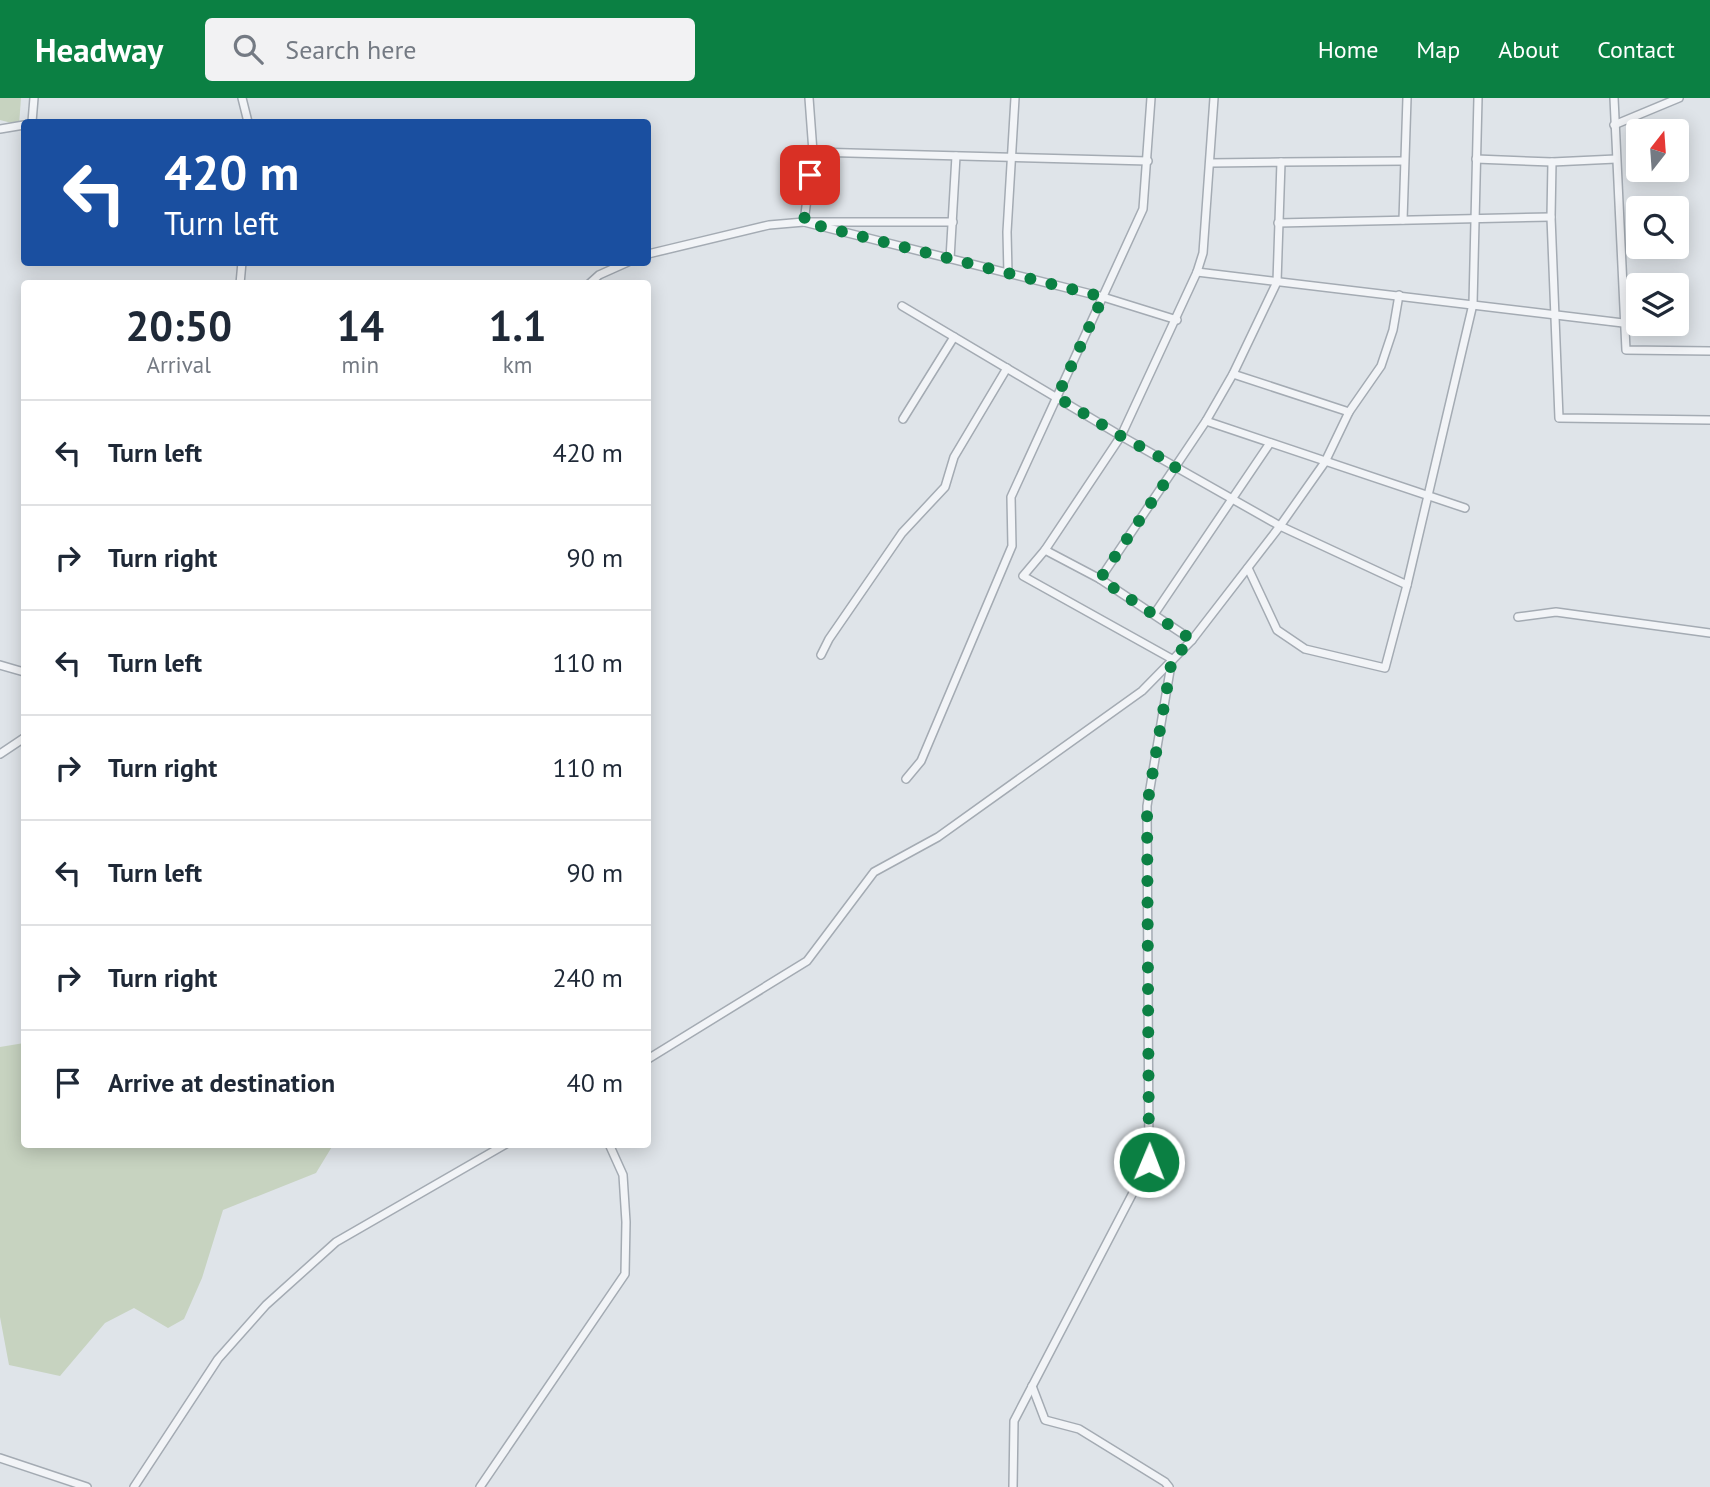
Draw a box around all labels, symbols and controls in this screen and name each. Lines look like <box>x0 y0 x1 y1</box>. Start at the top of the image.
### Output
search box <box>205 18 695 81</box>
text: Headway <box>35 28 163 71</box>
icon: search <box>229 30 267 68</box>
text: Search here <box>285 33 416 66</box>
text: Home <box>1318 34 1378 65</box>
text: Map <box>1416 34 1460 65</box>
text: About <box>1498 34 1559 65</box>
text: Contact <box>1597 34 1675 65</box>
north arrow <box>1626 119 1689 182</box>
map controls <box>1626 119 1689 336</box>
text: 420 m <box>164 140 299 204</box>
pin <box>780 145 840 205</box>
icon: left <box>49 147 140 238</box>
icon: arrive <box>791 156 829 194</box>
button: search <box>1626 196 1689 259</box>
text: Turn left <box>164 202 279 244</box>
button: layers <box>1626 273 1689 336</box>
text: 20:50 <box>125 298 232 353</box>
text: 14 <box>336 298 384 353</box>
text: 1.1 <box>489 298 547 353</box>
text: Arrival <box>146 350 211 379</box>
text: min <box>342 350 379 379</box>
text: km <box>503 350 532 379</box>
icon: left <box>49 434 87 472</box>
text: Turn left <box>108 436 202 469</box>
text: 420 m <box>552 436 623 469</box>
icon: right <box>49 539 87 577</box>
text: Turn right <box>108 541 217 574</box>
text: 90 m <box>567 541 623 574</box>
icon: left <box>49 644 87 682</box>
text: Turn left <box>108 646 202 679</box>
text: 110 m <box>552 646 623 679</box>
icon: right <box>49 749 87 787</box>
text: Turn right <box>108 751 217 784</box>
text: 110 m <box>552 751 623 784</box>
icon: left <box>49 854 87 892</box>
text: Turn left <box>108 856 202 889</box>
text: 90 m <box>567 856 623 889</box>
icon: right <box>49 959 87 997</box>
text: Turn right <box>108 961 217 994</box>
text: 240 m <box>552 961 623 994</box>
icon: arrive <box>49 1064 87 1102</box>
text: Arrive at destination <box>108 1066 335 1099</box>
text: 40 m <box>567 1066 623 1099</box>
position arrow <box>1112 1125 1186 1199</box>

